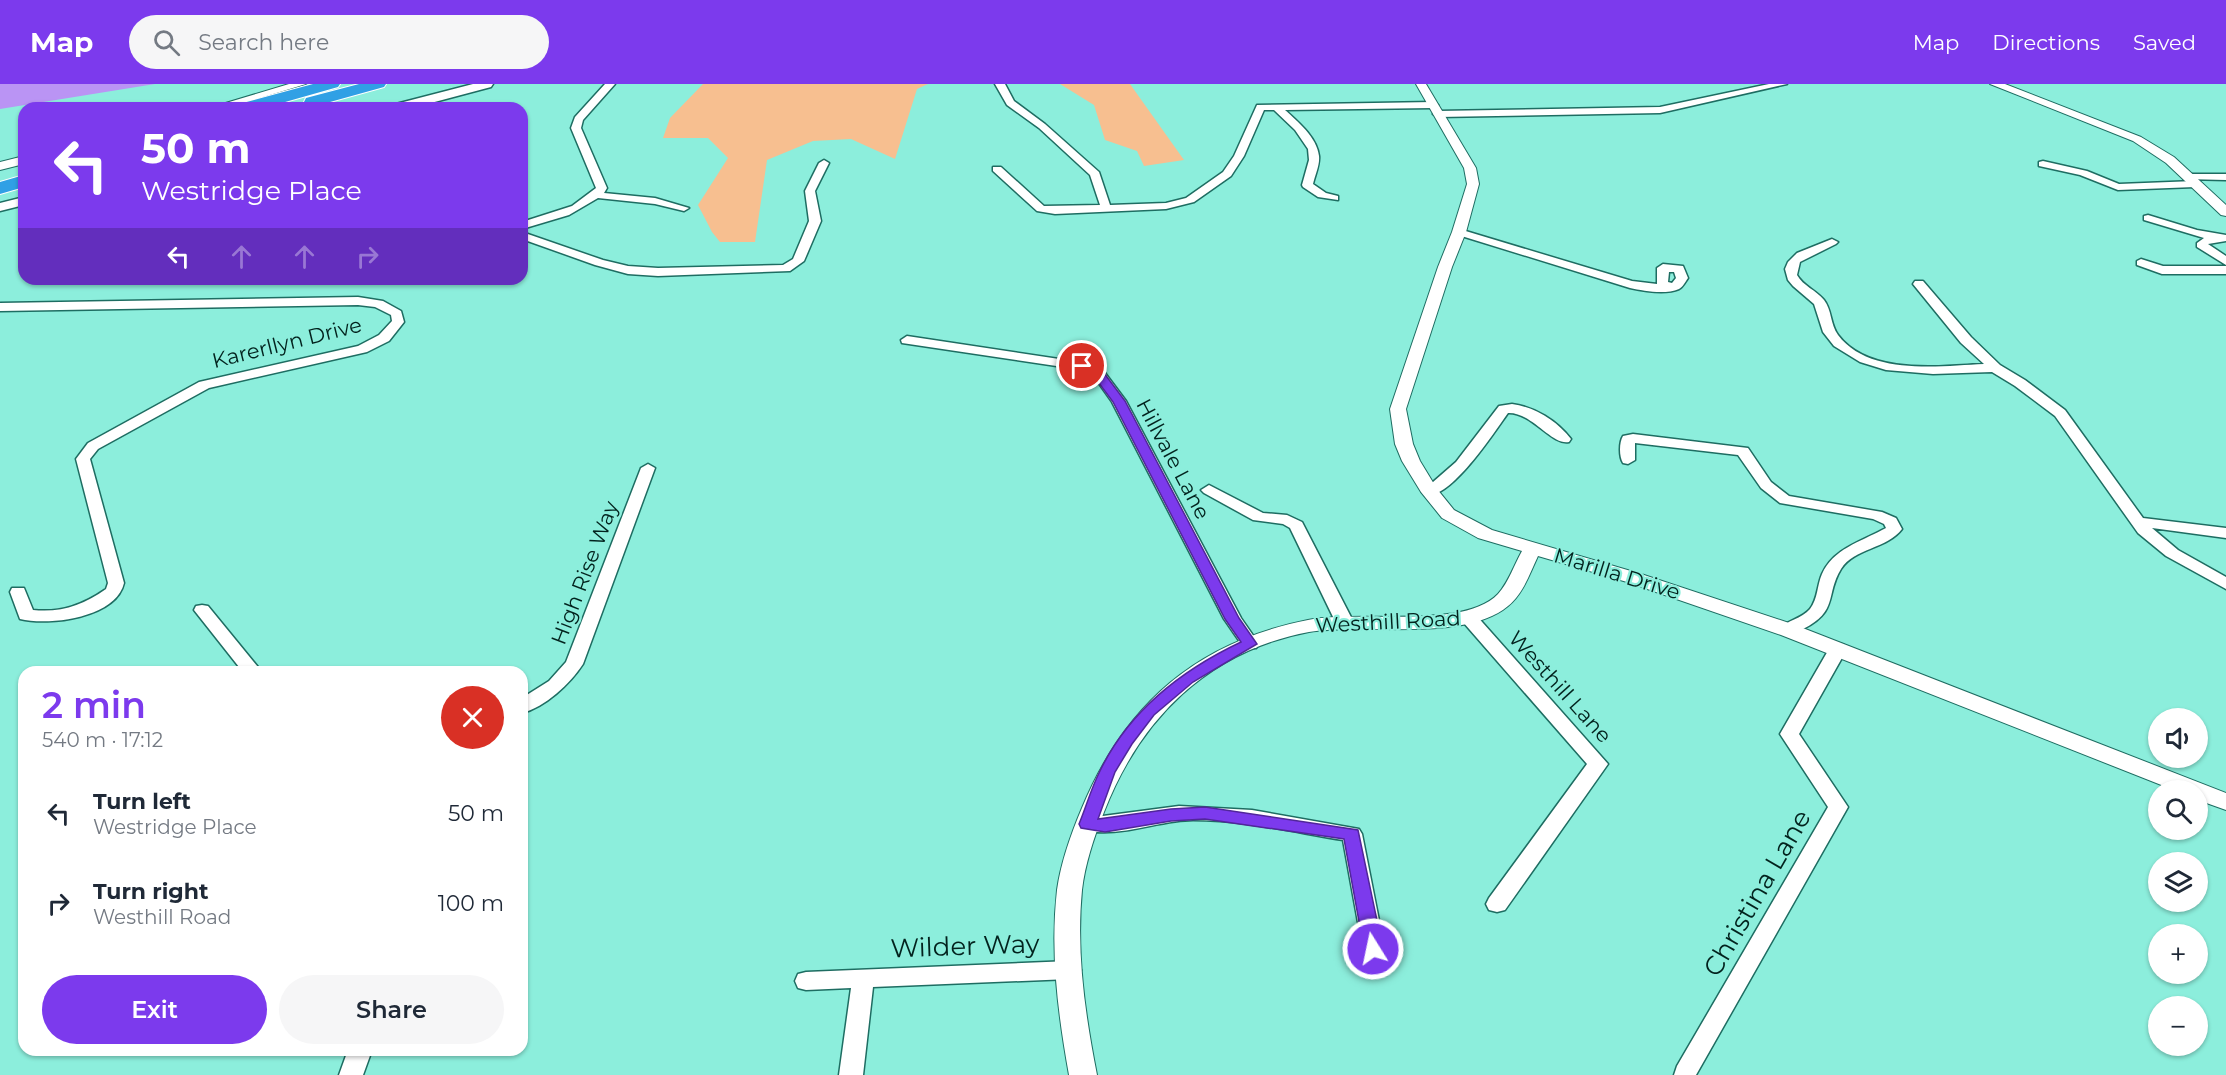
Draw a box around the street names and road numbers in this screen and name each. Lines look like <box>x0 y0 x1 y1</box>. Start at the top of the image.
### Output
street label: Karerllyn Drive <box>209 312 364 373</box>
street label: Hillvale Lane <box>1131 394 1216 523</box>
street label: High Rise Way <box>546 497 624 648</box>
street label: Marilla Drive <box>1551 542 1683 605</box>
street label: Westhill Road <box>1315 605 1461 638</box>
street label: Westhill Lane <box>1504 626 1617 748</box>
street label: Christina Lane <box>1696 804 1818 982</box>
street label: Wilder Way <box>890 927 1041 965</box>

